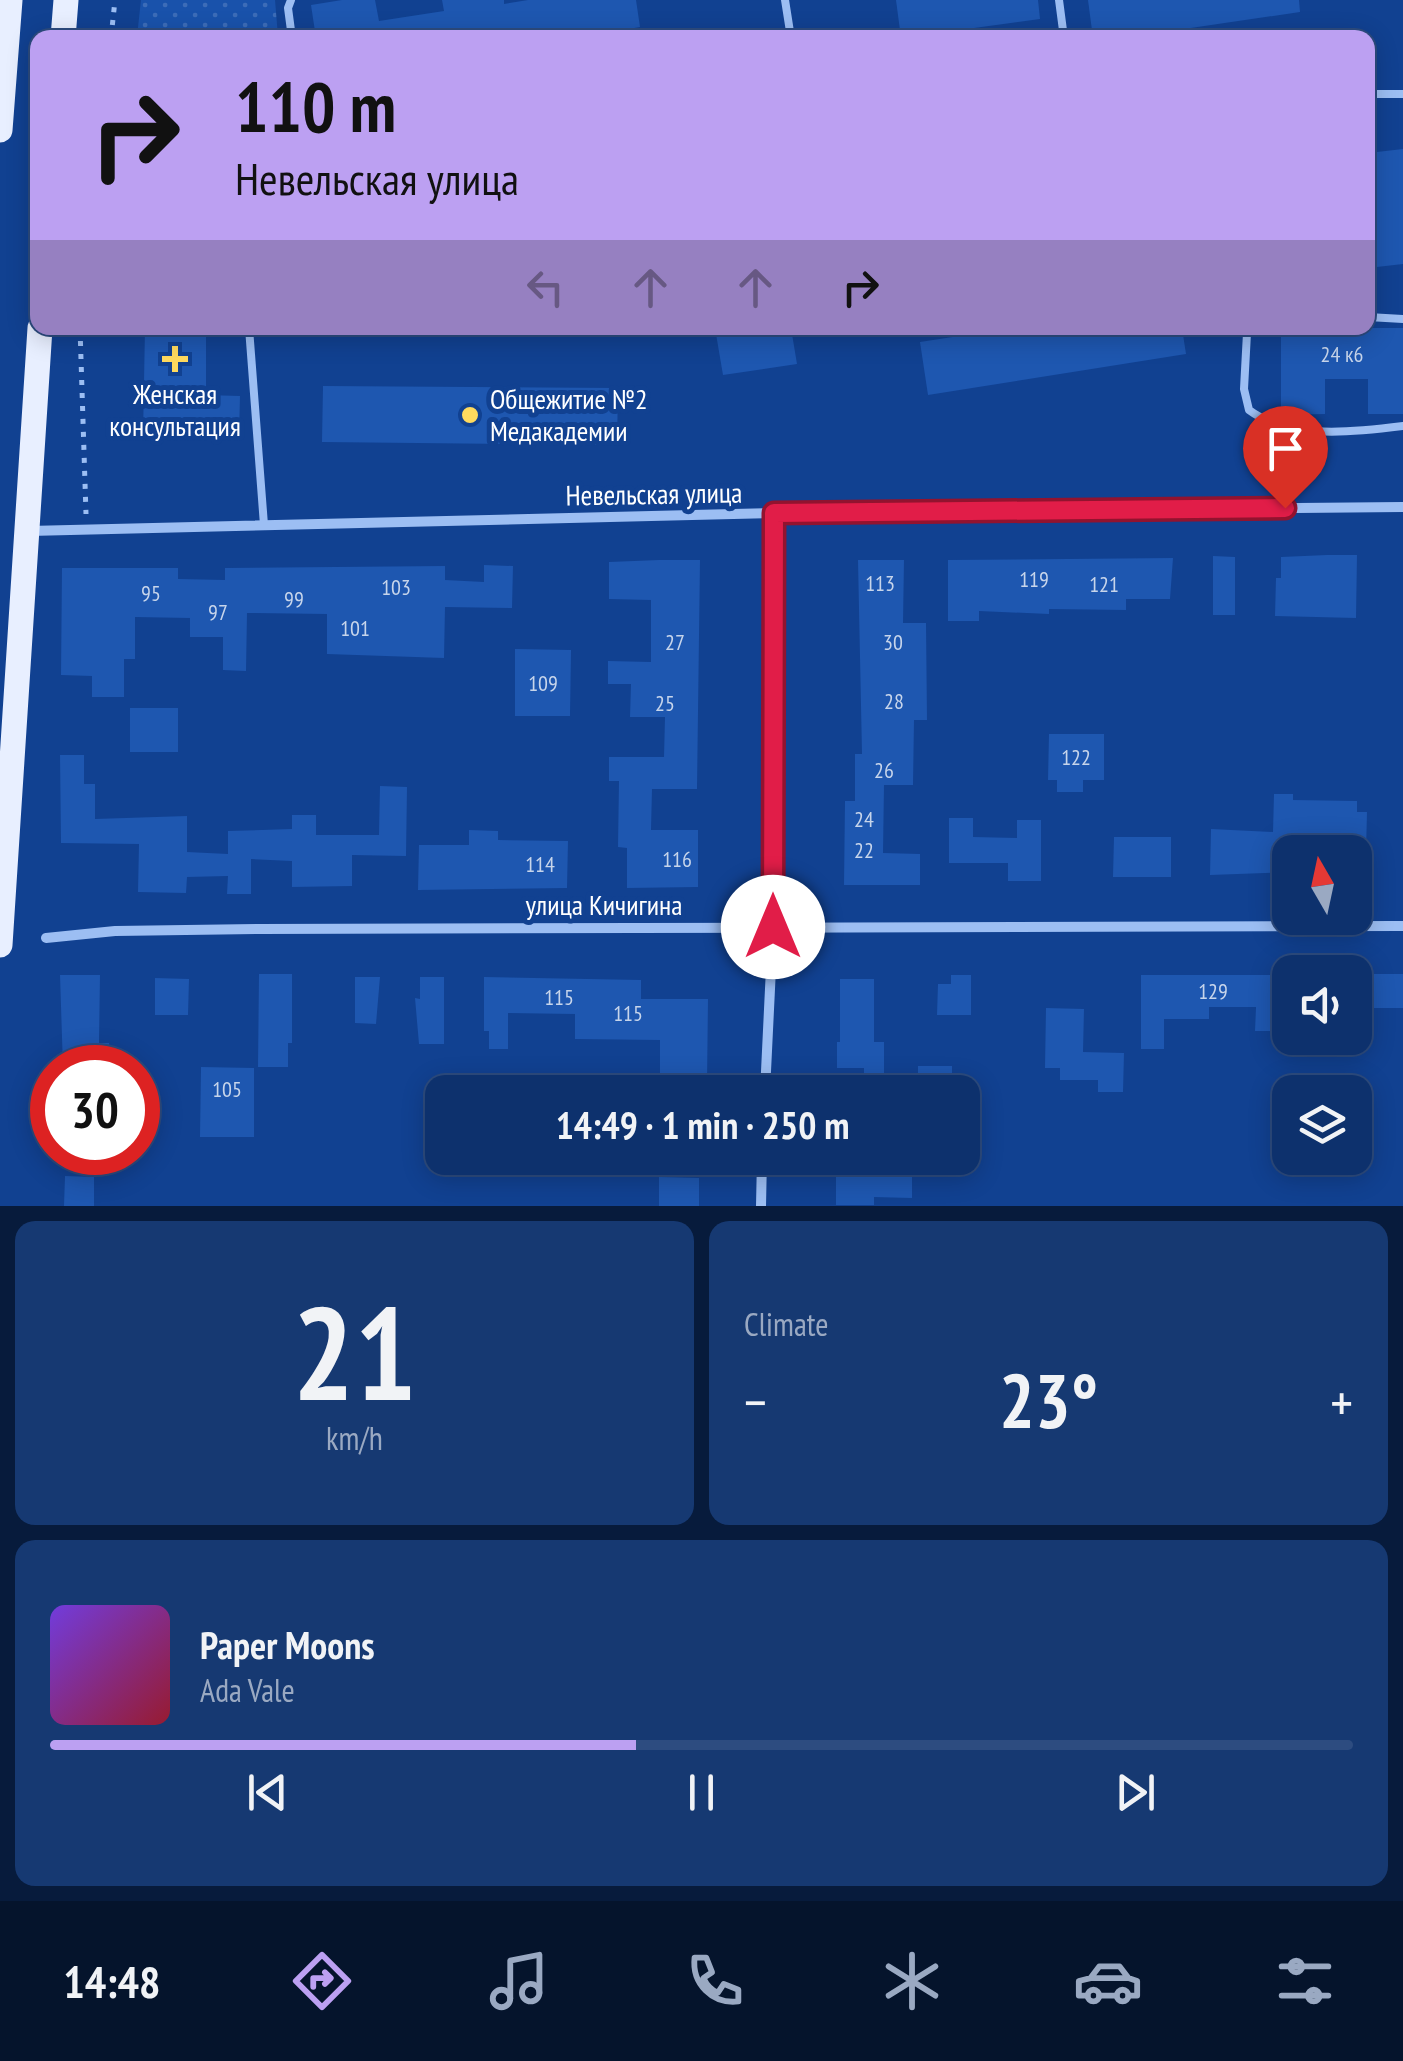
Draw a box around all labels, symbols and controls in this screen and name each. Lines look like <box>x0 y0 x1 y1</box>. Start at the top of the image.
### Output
text: 110 m <box>235 61 396 151</box>
icon: right <box>70 70 200 200</box>
text: Невельская улица <box>235 149 519 207</box>
icon: left <box>518 260 573 315</box>
icon: ahead <box>623 260 678 315</box>
icon: ahead <box>728 260 783 315</box>
icon: right <box>833 260 888 315</box>
house number: 24 к6 <box>1321 340 1363 368</box>
marker: Женская консультация <box>162 346 188 372</box>
place label: Женская консультация <box>109 375 241 444</box>
place label: Общежитие №2 Медакадемии <box>490 380 648 449</box>
marker: Общежитие №2 Медакадемии <box>459 404 481 426</box>
pin <box>1243 406 1328 509</box>
icon: arrive <box>1258 421 1313 476</box>
street label: Невельская улица <box>565 473 743 514</box>
house number: 119 <box>1019 565 1049 593</box>
house number: 113 <box>865 569 895 597</box>
house number: 121 <box>1089 570 1119 598</box>
house number: 103 <box>381 573 411 601</box>
house number: 95 <box>141 579 161 607</box>
house number: 99 <box>284 585 304 613</box>
house number: 97 <box>208 598 228 626</box>
house number: 101 <box>340 614 370 642</box>
house number: 27 <box>665 628 685 656</box>
house number: 30 <box>883 628 903 656</box>
house number: 109 <box>528 669 558 697</box>
house number: 28 <box>884 687 904 715</box>
house number: 25 <box>655 689 675 717</box>
house number: 122 <box>1061 743 1091 771</box>
house number: 26 <box>874 756 894 784</box>
house number: 24 <box>854 805 874 833</box>
north arrow <box>1272 835 1372 935</box>
map controls <box>1272 835 1372 1175</box>
house number: 22 <box>854 836 874 864</box>
house number: 116 <box>662 845 692 873</box>
house number: 114 <box>525 850 555 878</box>
position arrow <box>721 875 825 979</box>
street label: улица Кичигина <box>526 886 682 923</box>
button: sound <box>1272 955 1372 1055</box>
house number: 129 <box>1198 977 1228 1005</box>
house number: 115 <box>544 983 574 1011</box>
house number: 115 <box>613 999 643 1027</box>
speed limit sign: 30 <box>30 1045 160 1175</box>
house number: 105 <box>212 1075 242 1103</box>
button: layers <box>1272 1075 1372 1175</box>
text: 14:49 · 1 min · 250 m <box>556 1100 849 1149</box>
text: 21 <box>292 1268 417 1436</box>
text: Climate <box>744 1303 828 1345</box>
text: 23° <box>999 1352 1098 1449</box>
text: − <box>744 1366 767 1437</box>
text: + <box>1330 1366 1353 1437</box>
text: km/h <box>326 1417 383 1459</box>
text: Paper Moons <box>200 1620 375 1669</box>
text: Ada Vale <box>200 1669 295 1711</box>
icon: previous <box>240 1765 295 1820</box>
icon: pause <box>674 1765 729 1820</box>
icon: next <box>1108 1765 1163 1820</box>
icon: directions <box>287 1946 357 2016</box>
icon: music <box>484 1946 554 2016</box>
icon: phone <box>680 1946 750 2016</box>
icon: climate <box>877 1946 947 2016</box>
icon: car <box>1073 1946 1143 2016</box>
icon: filters <box>1270 1946 1340 2016</box>
text: 14:48 <box>63 1952 161 2010</box>

